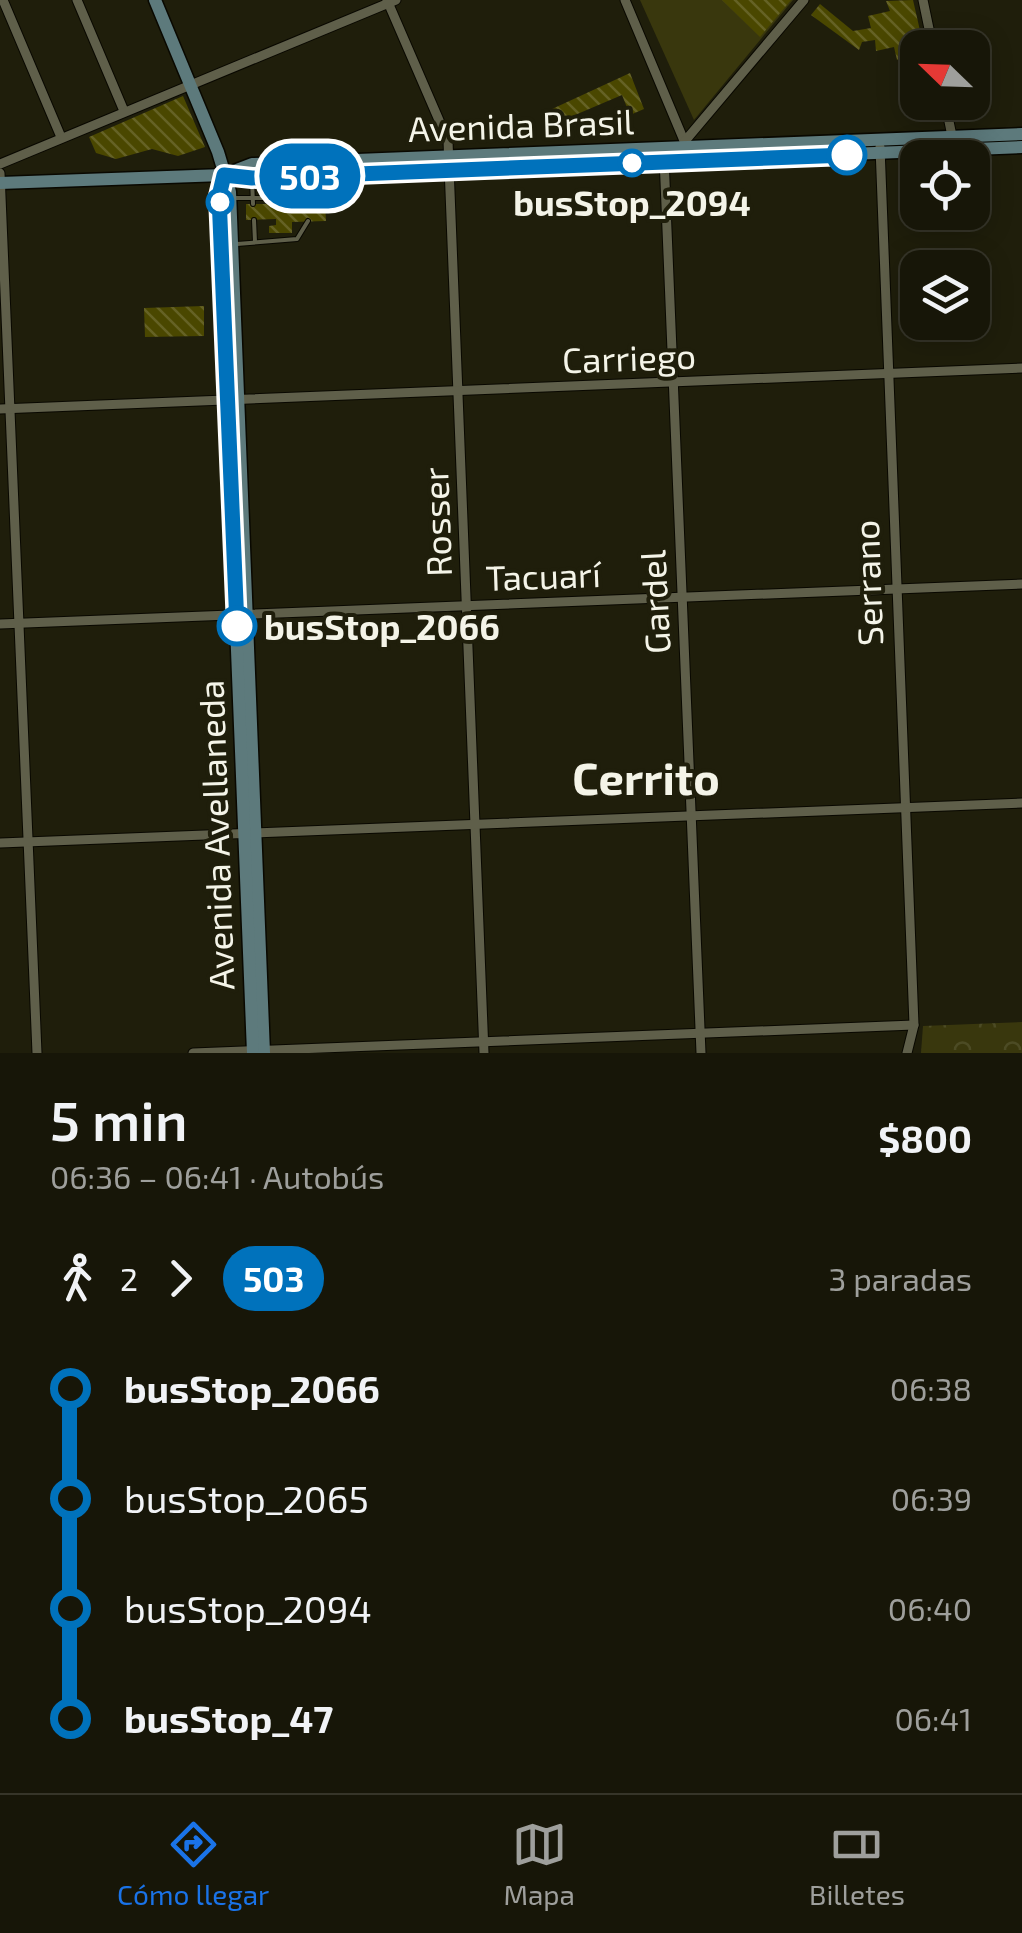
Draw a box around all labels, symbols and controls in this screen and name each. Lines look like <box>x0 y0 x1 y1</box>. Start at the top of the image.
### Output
north arrow <box>900 30 990 120</box>
map controls <box>900 30 990 340</box>
street label: Avenida Brasil <box>407 99 635 149</box>
unlabelled marker <box>828 136 866 174</box>
button: locate <box>900 140 990 230</box>
line badge: 503 <box>252 144 368 208</box>
marker: busStop_2094 <box>619 150 645 176</box>
text: 503 <box>279 155 341 197</box>
place label: busStop_2094 <box>513 181 751 223</box>
unlabelled marker <box>207 189 233 215</box>
button: layers <box>900 250 990 340</box>
street label: Carriego <box>561 334 697 380</box>
street label: Rosser <box>413 466 459 578</box>
street label: Serrano <box>844 519 890 647</box>
street label: Gardel <box>630 548 678 655</box>
street label: Tacuarí <box>485 552 603 598</box>
place label: busStop_2066 <box>264 605 500 647</box>
marker: busStop_2066 <box>218 607 256 645</box>
street label: Avenida Avellaneda <box>189 679 241 991</box>
district label: Cerrito <box>572 750 720 804</box>
text: 5 min <box>50 1086 188 1152</box>
text: $800 <box>878 1115 972 1161</box>
text: 06:36 – 06:41 · Autobús <box>50 1157 384 1195</box>
icon: walk <box>50 1251 105 1306</box>
icon: forward <box>153 1251 208 1306</box>
text: 503 <box>243 1257 304 1299</box>
text: 2 <box>120 1259 138 1297</box>
text: 3 paradas <box>828 1259 972 1297</box>
text: busStop_2066 <box>124 1365 380 1411</box>
text: 06:38 <box>890 1369 972 1407</box>
text: busStop_2065 <box>124 1475 369 1521</box>
text: 06:39 <box>891 1479 972 1517</box>
text: busStop_2094 <box>124 1585 372 1631</box>
text: 06:40 <box>888 1589 972 1627</box>
text: busStop_47 <box>124 1695 333 1741</box>
text: 06:41 <box>894 1699 972 1737</box>
tab: Cómo llegar <box>117 1817 269 1911</box>
tab: Mapa <box>503 1817 575 1911</box>
tab: Billetes <box>809 1817 905 1911</box>

